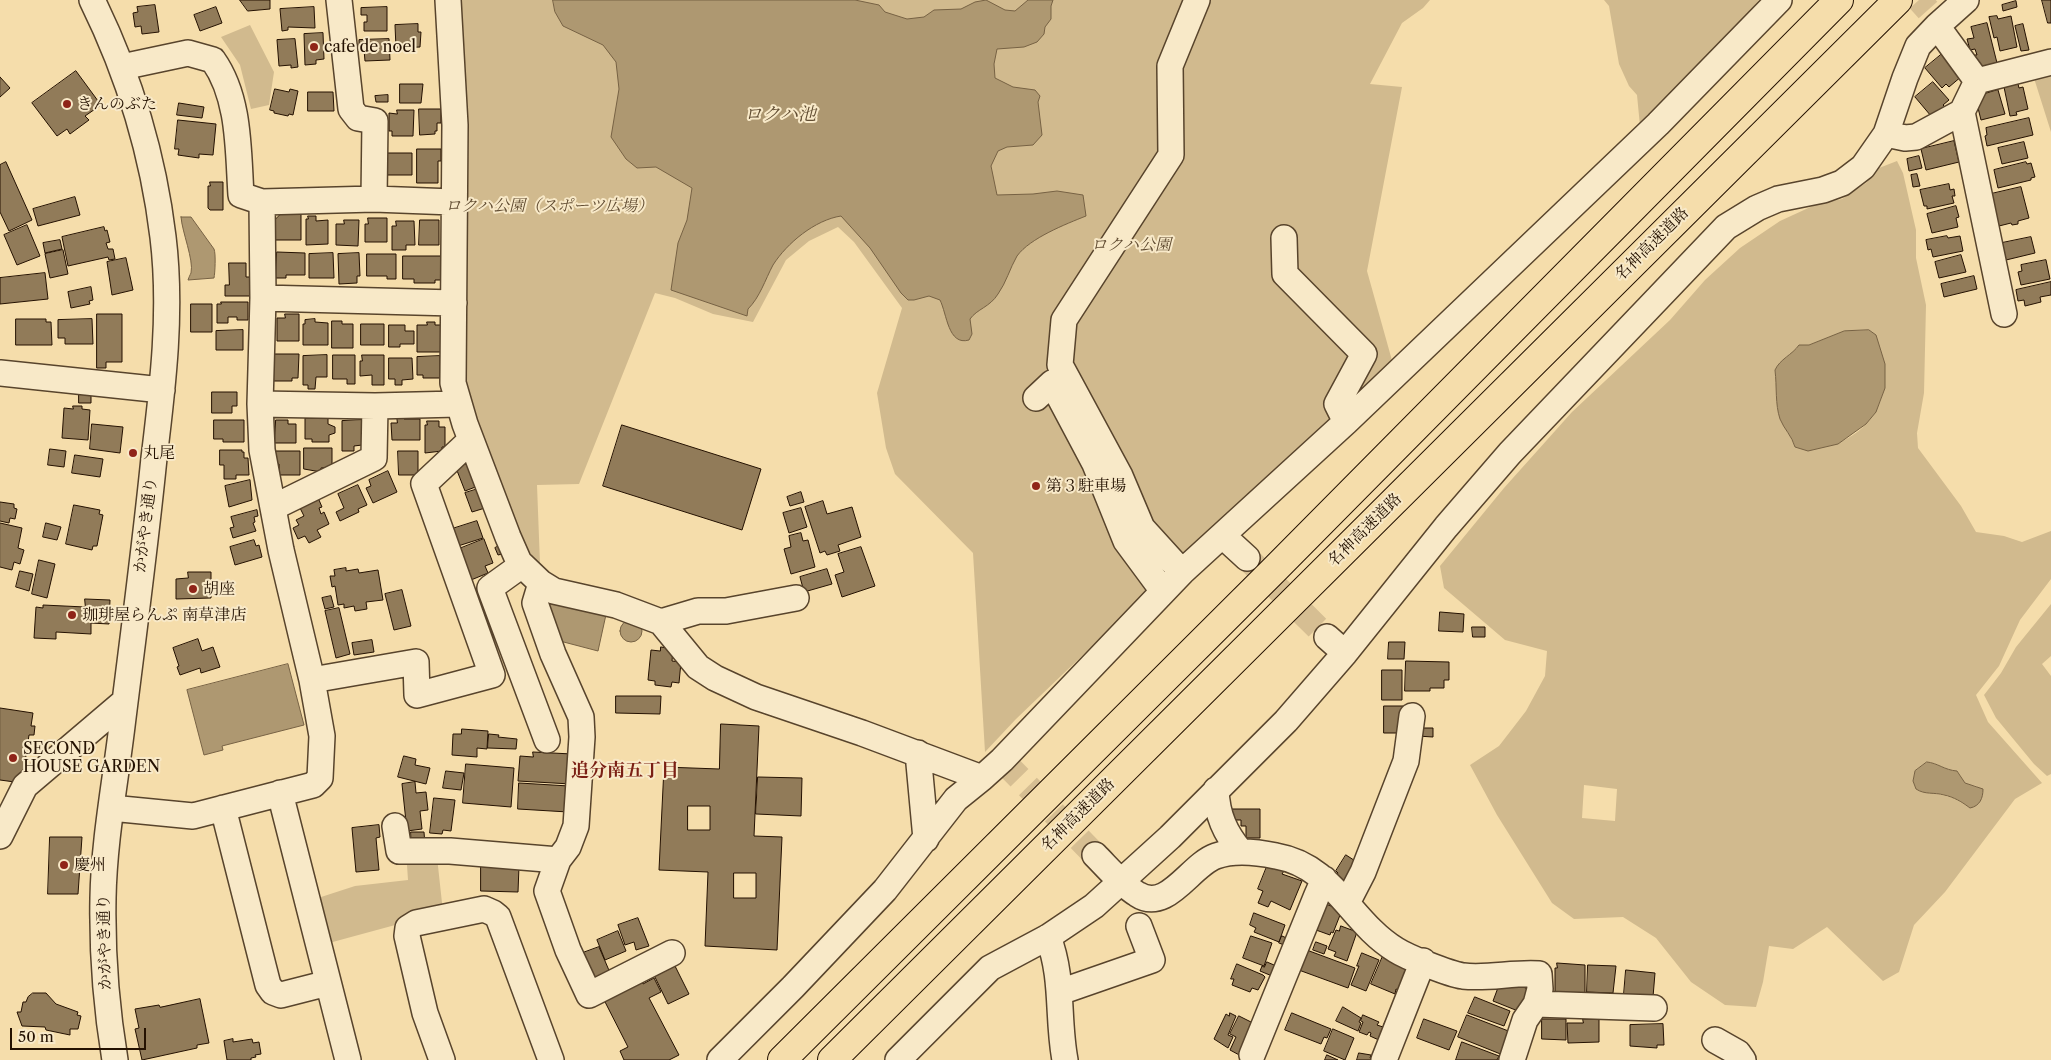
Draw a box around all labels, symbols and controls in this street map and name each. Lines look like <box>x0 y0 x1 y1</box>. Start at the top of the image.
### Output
place label: cafe de noel <box>324 37 416 57</box>
marker: cafe de noel <box>308 41 320 53</box>
place label: きんのぶた <box>77 94 157 114</box>
marker: きんのぶた <box>61 98 73 110</box>
water label: ロクハ池 <box>744 104 816 126</box>
park label: ロクハ公園（スポーツ広場） <box>445 196 653 216</box>
street label: 名神高速道路 <box>1611 203 1693 285</box>
park label: ロクハ公園 <box>1091 235 1171 255</box>
place label: 丸尾 <box>143 443 175 463</box>
marker: 丸尾 <box>127 447 139 459</box>
street label: かがやき通り <box>131 476 161 574</box>
place label: 第３駐車場 <box>1046 476 1126 496</box>
marker: 第３駐車場 <box>1030 480 1042 492</box>
street label: 名神高速道路 <box>1324 489 1406 571</box>
place label: 胡座 <box>203 579 235 599</box>
marker: 胡座 <box>187 583 199 595</box>
place label: 珈琲屋らんぷ 南草津店 <box>82 605 246 625</box>
marker: 珈琲屋らんぷ 南草津店 <box>66 609 78 621</box>
place label: SECOND HOUSE GARDEN <box>23 739 160 777</box>
marker: SECOND HOUSE GARDEN <box>7 752 19 764</box>
district label: 追分南五丁目 <box>571 760 679 782</box>
street label: 名神高速道路 <box>1037 774 1119 856</box>
place label: 慶州 <box>74 855 106 875</box>
marker: 慶州 <box>58 859 70 871</box>
street label: かがやき通り <box>95 894 115 990</box>
scale bar <box>12 1018 149 1050</box>
text: 50 m <box>18 1027 54 1046</box>

